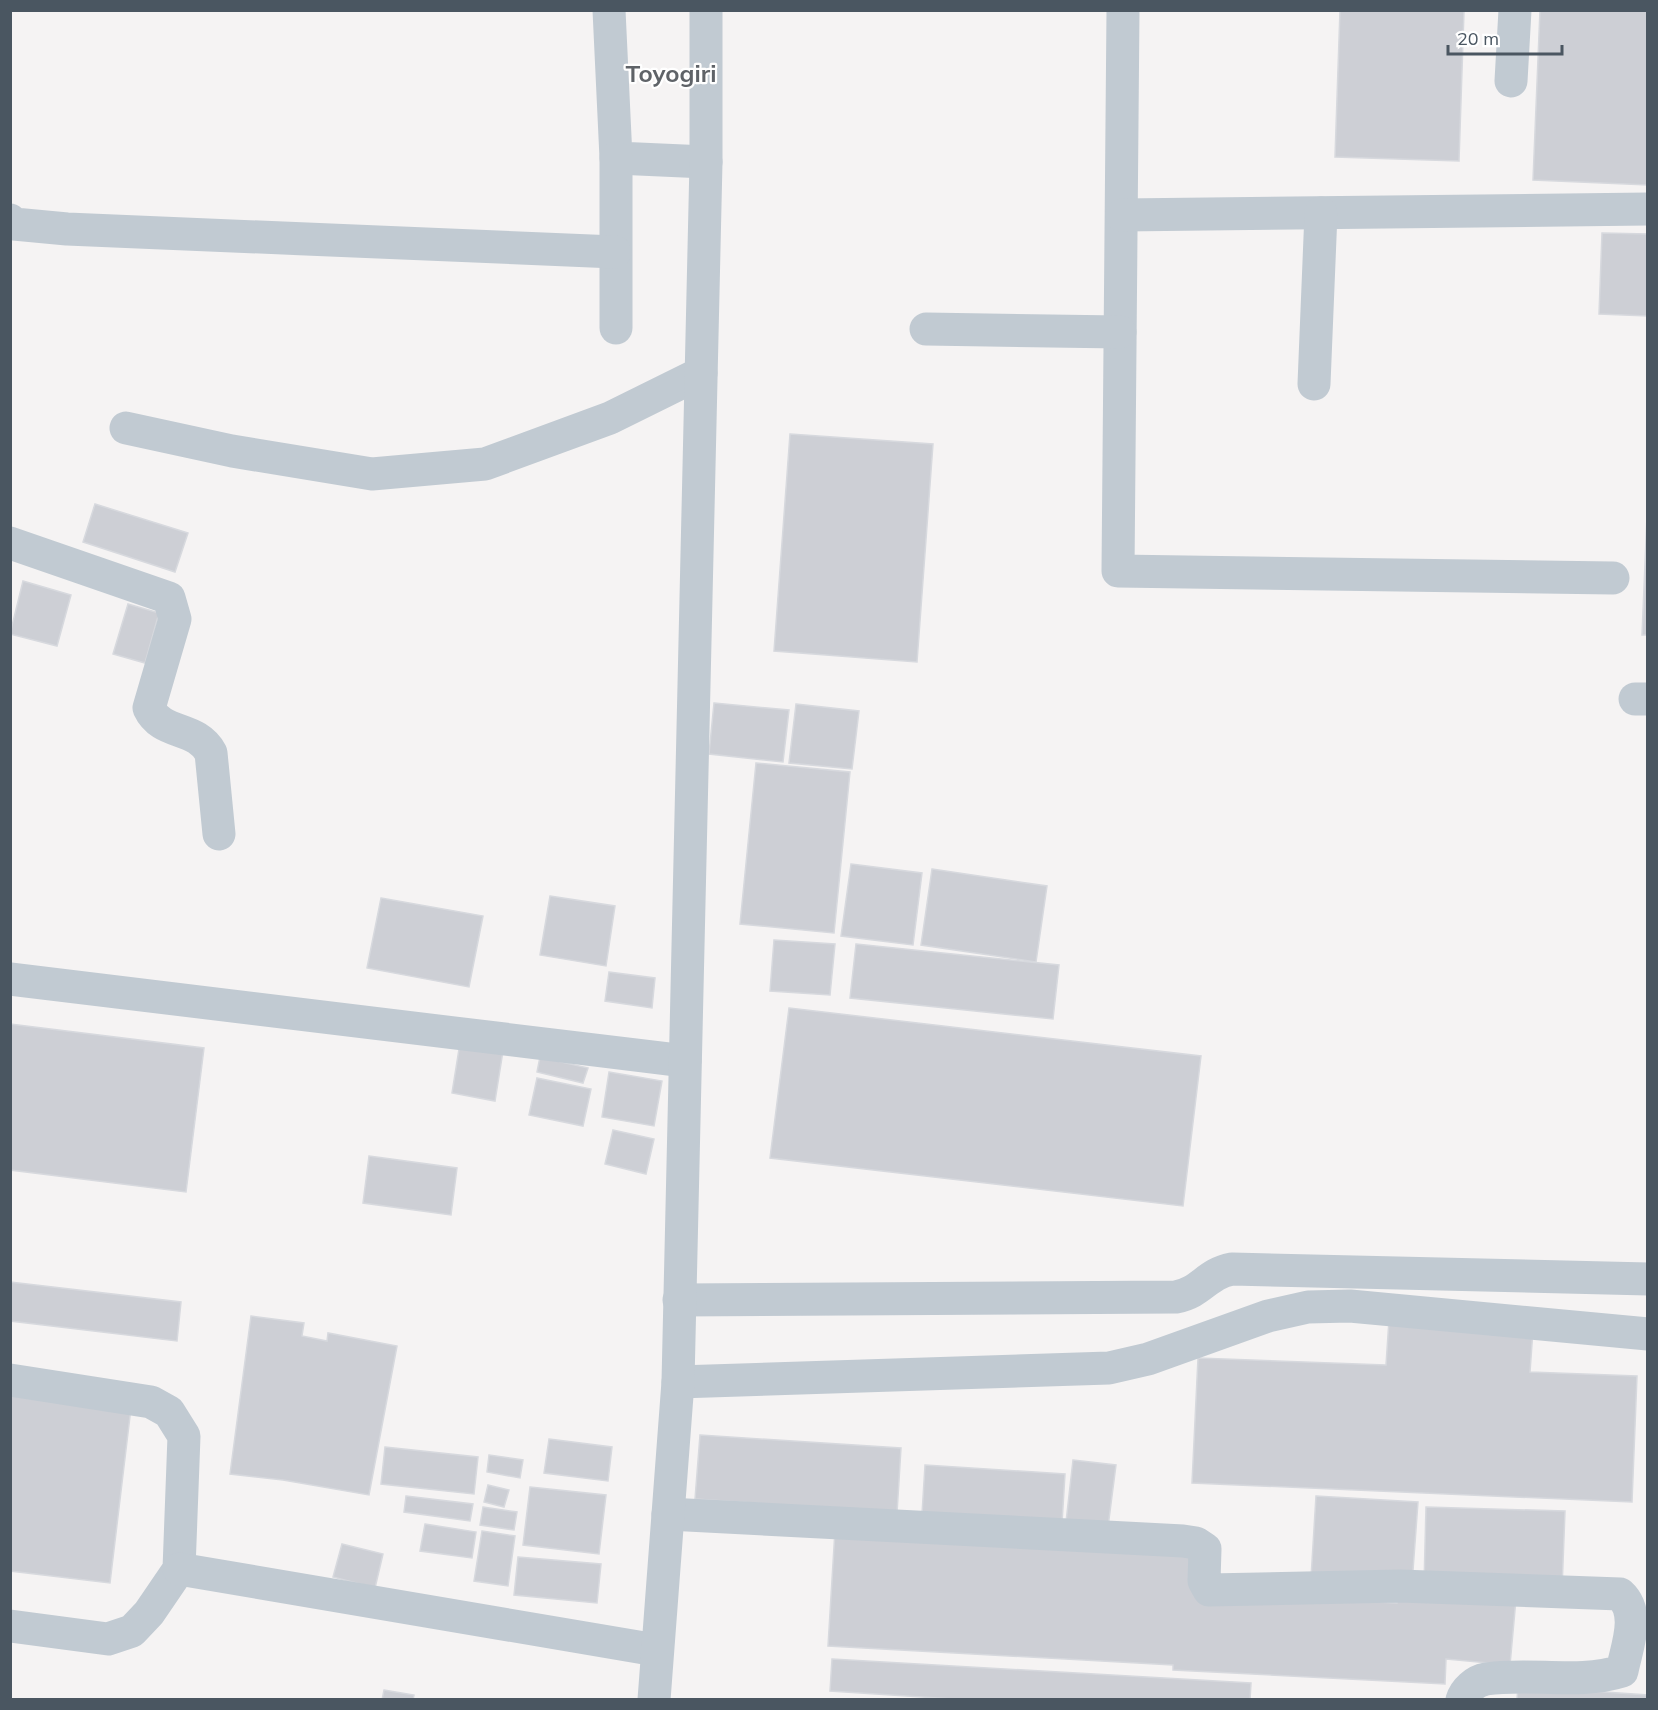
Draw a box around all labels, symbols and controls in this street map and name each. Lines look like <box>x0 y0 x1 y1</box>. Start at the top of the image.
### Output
scale bar <box>1448 18 1562 56</box>
text: 20 m <box>1457 27 1499 50</box>
district label: Toyogiri <box>626 58 716 88</box>

